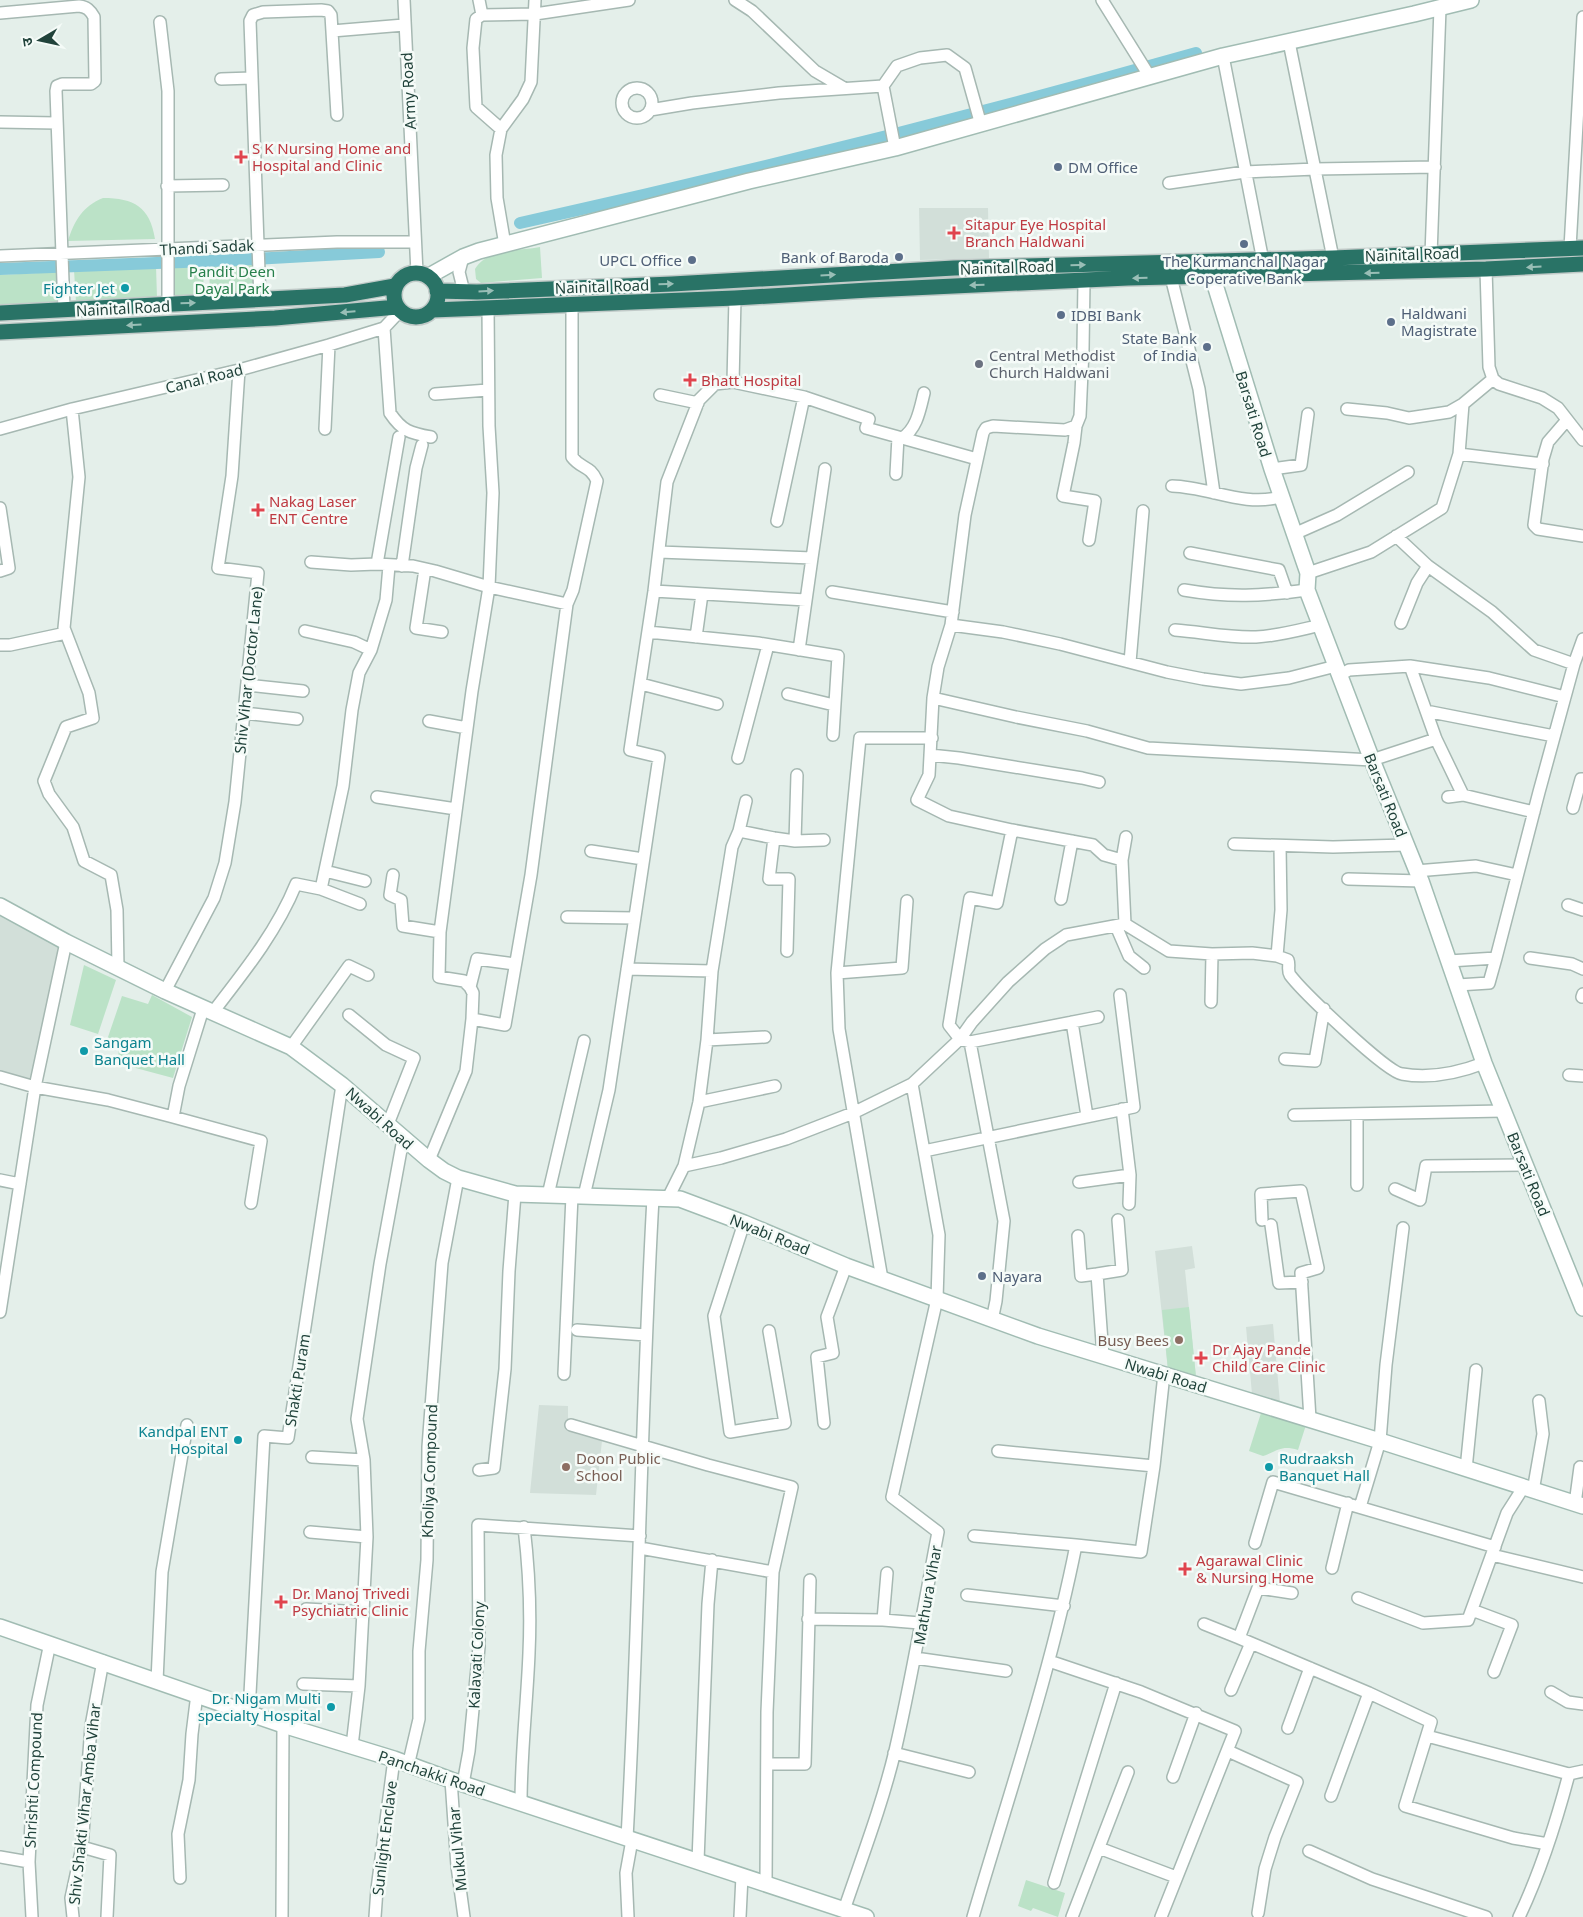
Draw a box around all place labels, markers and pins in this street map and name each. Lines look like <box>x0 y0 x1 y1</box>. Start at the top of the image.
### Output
place label: S K Nursing Home and Hospital and Clinic <box>252 138 411 175</box>
marker: S K Nursing Home and Hospital and Clinic <box>234 150 248 164</box>
place label: DM Office <box>1068 157 1138 177</box>
marker: DM Office <box>1052 161 1064 173</box>
place label: Sitapur Eye Hospital Branch Haldwani <box>965 214 1106 251</box>
marker: Sitapur Eye Hospital Branch Haldwani <box>947 226 961 240</box>
marker: The Kurmanchal Nagar Coperative Bank <box>1238 238 1250 250</box>
place label: Bank of Baroda <box>781 247 889 267</box>
place label: UPCL Office <box>599 250 682 270</box>
marker: Bank of Baroda <box>893 251 905 263</box>
place label: The Kurmanchal Nagar Coperative Bank <box>1163 251 1325 288</box>
marker: UPCL Office <box>686 254 698 266</box>
place label: Fighter Jet <box>43 278 116 298</box>
marker: Fighter Jet <box>119 282 131 294</box>
place label: Haldwani Magistrate <box>1401 303 1477 340</box>
place label: IDBI Bank <box>1071 305 1141 325</box>
marker: IDBI Bank <box>1055 309 1067 321</box>
marker: Haldwani Magistrate <box>1385 316 1397 328</box>
place label: State Bank of India <box>1122 328 1197 365</box>
marker: State Bank of India <box>1201 341 1213 353</box>
place label: Central Methodist Church Haldwani <box>989 345 1116 382</box>
marker: Central Methodist Church Haldwani <box>973 358 985 370</box>
place label: Bhatt Hospital <box>701 370 801 390</box>
marker: Bhatt Hospital <box>683 373 697 387</box>
place label: Nakag Laser ENT Centre <box>269 491 356 528</box>
marker: Nakag Laser ENT Centre <box>251 503 265 517</box>
place label: Sangam Banquet Hall <box>94 1032 185 1069</box>
marker: Sangam Banquet Hall <box>78 1045 90 1057</box>
place label: Nayara <box>992 1266 1042 1286</box>
marker: Nayara <box>976 1270 988 1282</box>
place label: Busy Bees <box>1097 1330 1169 1350</box>
marker: Busy Bees <box>1173 1334 1185 1346</box>
place label: Dr Ajay Pande Child Care Clinic <box>1212 1339 1325 1376</box>
marker: Dr Ajay Pande Child Care Clinic <box>1194 1351 1208 1365</box>
place label: Kandpal ENT Hospital <box>138 1421 229 1458</box>
marker: Kandpal ENT Hospital <box>232 1434 244 1446</box>
place label: Doon Public School <box>576 1448 661 1485</box>
place label: Rudraaksh Banquet Hall <box>1279 1448 1370 1485</box>
marker: Doon Public School <box>560 1461 572 1473</box>
marker: Rudraaksh Banquet Hall <box>1263 1461 1275 1473</box>
place label: Agarawal Clinic & Nursing Home <box>1196 1550 1314 1587</box>
marker: Agarawal Clinic & Nursing Home <box>1178 1562 1192 1576</box>
place label: Dr. Manoj Trivedi Psychiatric Clinic <box>292 1583 410 1620</box>
marker: Dr. Manoj Trivedi Psychiatric Clinic <box>274 1595 288 1609</box>
place label: Dr. Nigam Multi specialty Hospital <box>198 1688 321 1725</box>
marker: Dr. Nigam Multi specialty Hospital <box>325 1701 337 1713</box>

